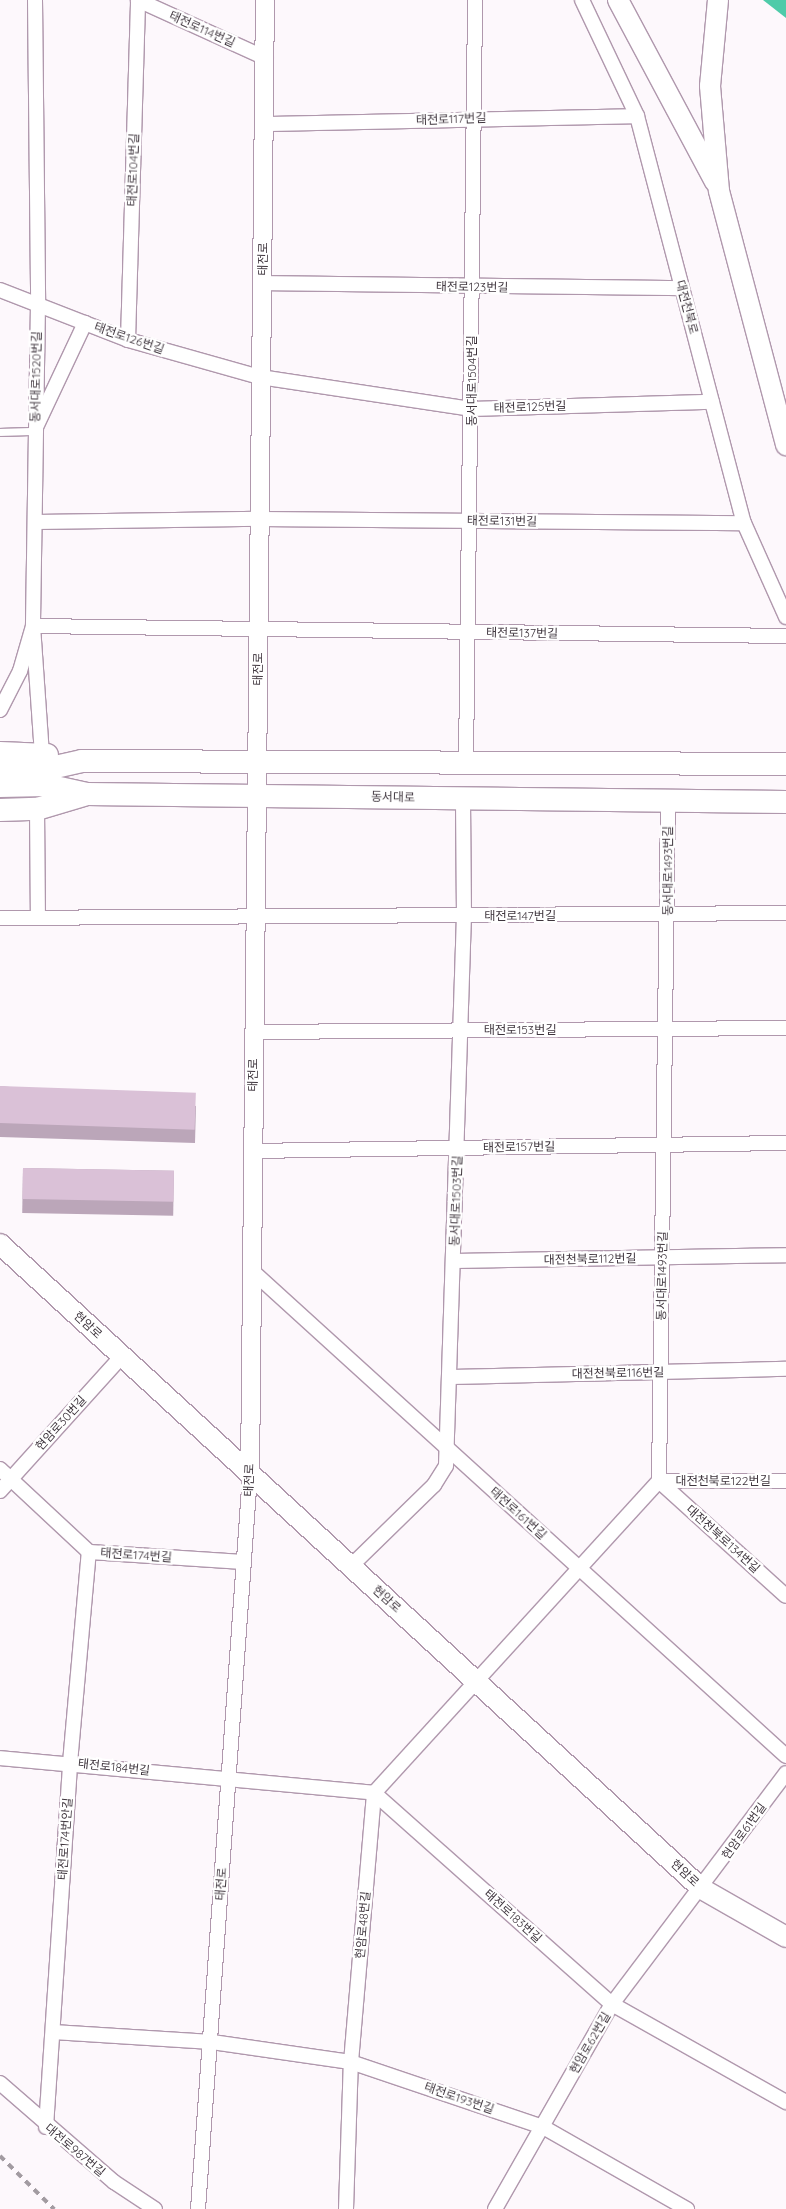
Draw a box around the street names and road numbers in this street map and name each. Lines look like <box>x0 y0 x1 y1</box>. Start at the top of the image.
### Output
street label: 태전로114번길 <box>167 8 237 50</box>
street label: 태전로117번길 <box>416 111 486 127</box>
street label: 태전로104번길 <box>125 133 141 207</box>
street label: 태전로 <box>256 242 270 276</box>
street label: 대전천북로 <box>673 278 701 336</box>
street label: 태전로123번길 <box>436 279 508 295</box>
street label: 태전로126번길 <box>92 319 166 357</box>
street label: 동서대로1520번길 <box>28 331 44 423</box>
street label: 동서대로1504번길 <box>465 336 479 426</box>
street label: 태전로125번길 <box>493 399 567 415</box>
street label: 태전로131번길 <box>467 513 537 529</box>
street label: 태전로137번길 <box>486 625 558 641</box>
street label: 태전로 <box>251 652 265 686</box>
street label: 동서대로 <box>371 789 415 805</box>
street label: 동서대로1493번길 <box>661 826 675 916</box>
street label: 태전로147번길 <box>484 909 556 923</box>
street label: 태전로153번길 <box>484 1023 556 1037</box>
street label: 태전로 <box>246 1058 260 1092</box>
street label: 태전로157번길 <box>483 1139 555 1155</box>
street label: 동서대로1503번길 <box>447 1155 465 1247</box>
street label: 동서대로1493번길 <box>654 1231 670 1321</box>
street label: 대전천북로112번길 <box>543 1251 637 1267</box>
street label: 현암로 <box>71 1308 105 1342</box>
street label: 대전천북로116번길 <box>572 1365 664 1381</box>
street label: 현암로30번길 <box>33 1393 89 1453</box>
street label: 태전로 <box>241 1463 257 1497</box>
street label: 대전천북로122번길 <box>675 1474 771 1488</box>
street label: 태전로161번길 <box>487 1484 549 1542</box>
street label: 대전천북로134번길 <box>683 1502 763 1576</box>
street label: 태전로174번길 <box>100 1545 172 1565</box>
street label: 현암로 <box>370 1583 404 1615</box>
street label: 태전로184번길 <box>77 1756 151 1778</box>
street label: 태전로174번안길 <box>55 1797 75 1881</box>
street label: 현암로61번길 <box>719 1800 769 1862</box>
street label: 현암로 <box>668 1856 702 1890</box>
street label: 태전로 <box>213 1867 229 1901</box>
street label: 태전로183번길 <box>481 1886 545 1946</box>
street label: 현암로48번길 <box>353 1890 373 1960</box>
street label: 현암로62번길 <box>567 2010 613 2076</box>
street label: 태전로193번길 <box>422 2079 496 2117</box>
street label: 대전로987번길 <box>42 2121 108 2179</box>

